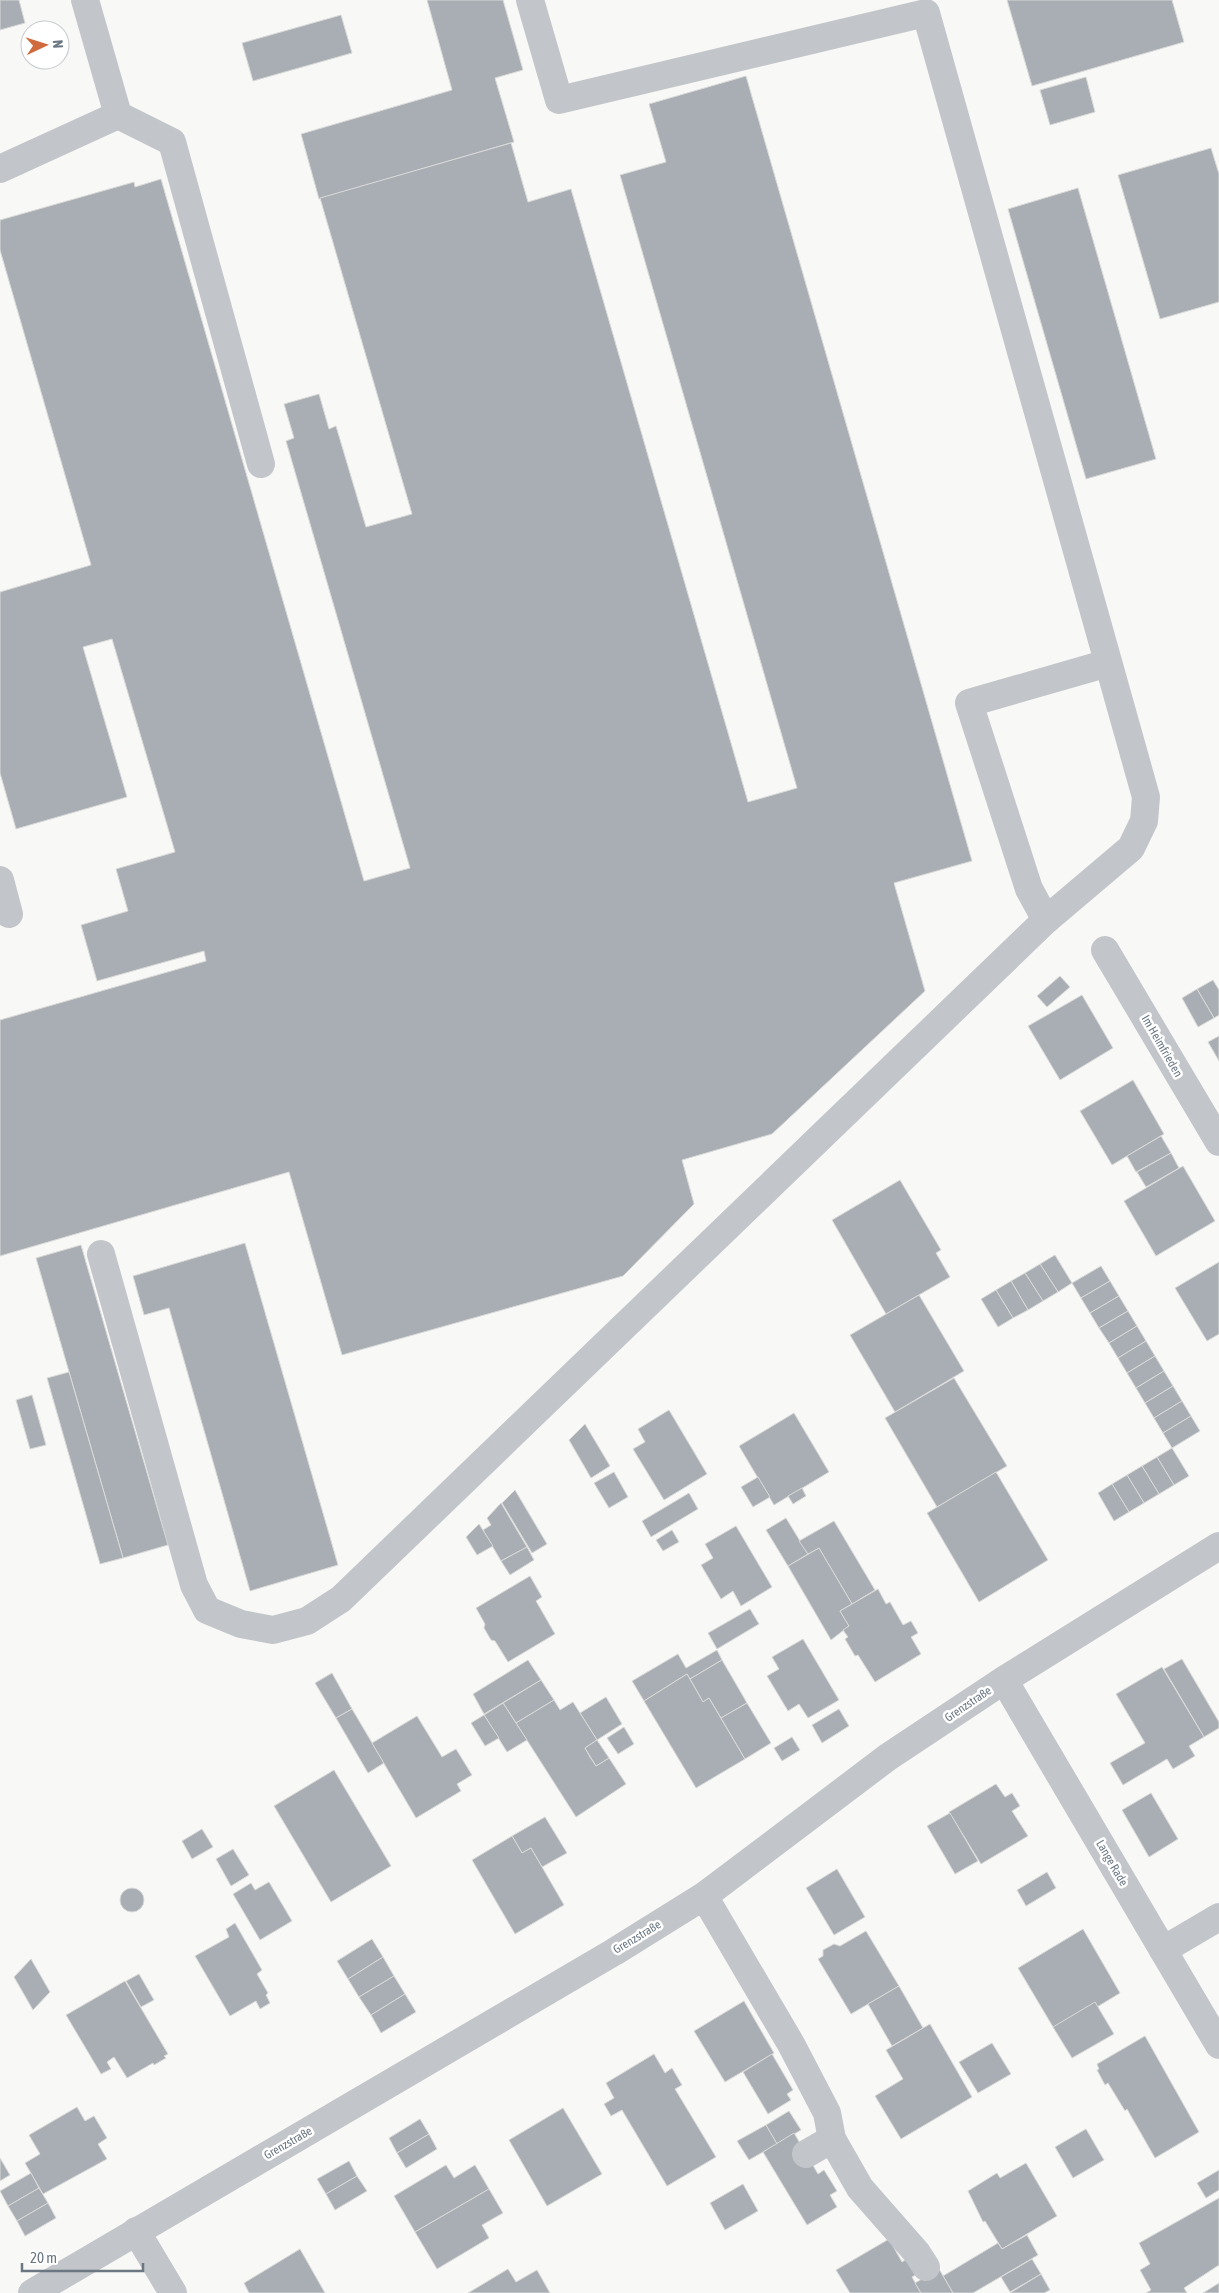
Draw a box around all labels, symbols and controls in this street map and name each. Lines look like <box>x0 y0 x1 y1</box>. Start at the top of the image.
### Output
north arrow <box>20 20 70 70</box>
text: N <box>50 39 66 49</box>
street label: Im Heimfrieden <box>1139 1013 1185 1079</box>
street label: Grenzstraße <box>942 1683 994 1725</box>
street label: Lange Rade <box>1093 1838 1131 1888</box>
street label: Grenzstraße <box>611 1917 663 1957</box>
street label: Grenzstraße <box>261 2124 315 2162</box>
scale bar <box>22 2240 144 2272</box>
text: 20 m <box>30 2249 57 2266</box>

